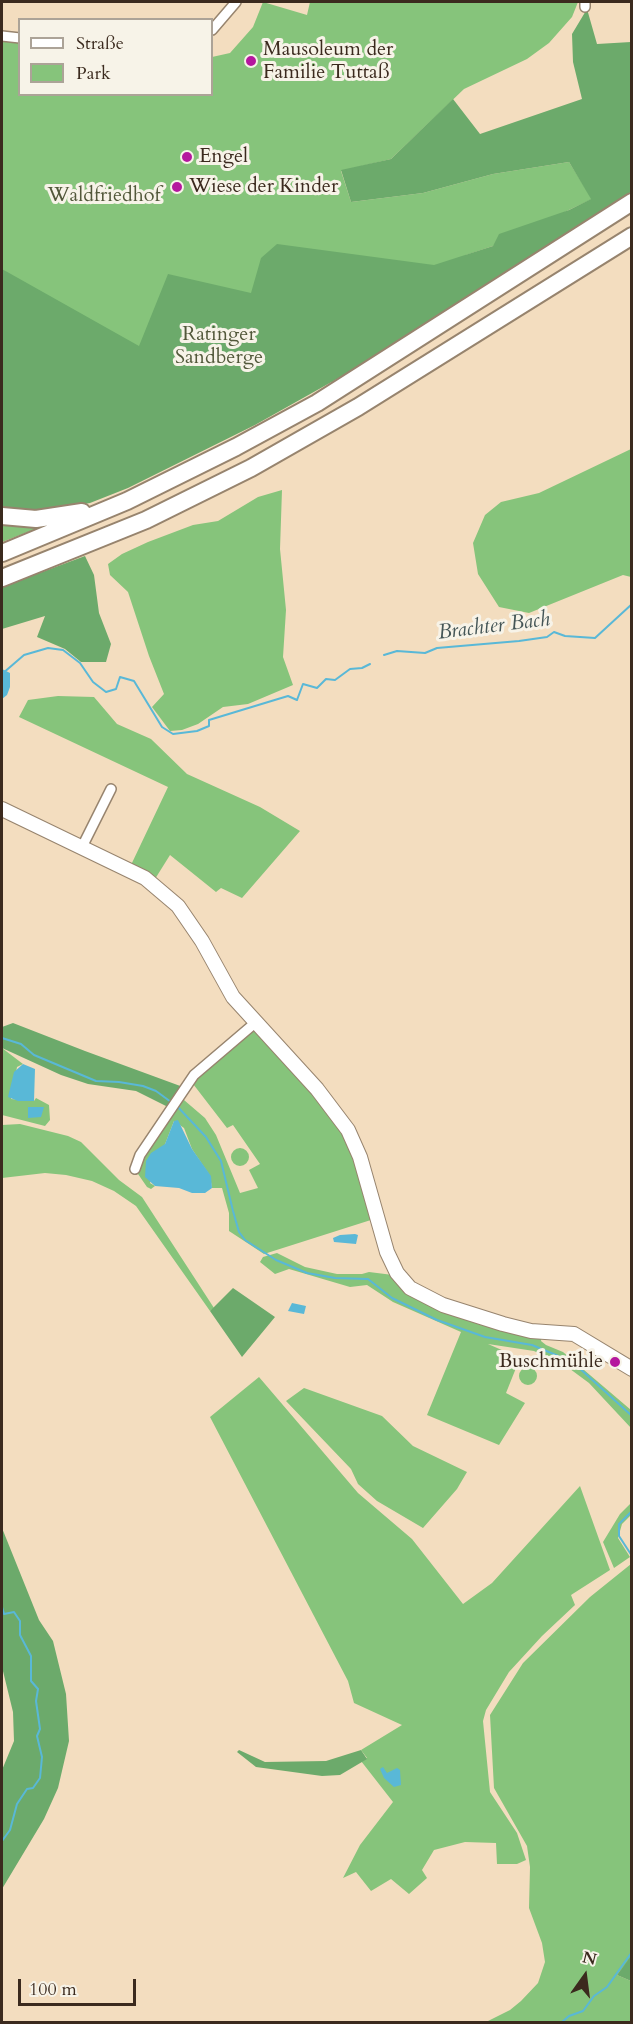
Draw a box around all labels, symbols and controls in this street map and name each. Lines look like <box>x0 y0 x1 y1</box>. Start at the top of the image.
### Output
legend <box>18 18 213 96</box>
text: Straße <box>76 31 124 56</box>
place label: Mausoleum der Familie Tuttaß <box>263 38 393 85</box>
marker: Mausoleum der Familie Tuttaß <box>244 54 258 68</box>
text: Park <box>76 61 111 86</box>
place label: Engel <box>199 145 248 169</box>
marker: Engel <box>180 150 194 164</box>
place label: Wiese der Kinder <box>189 175 338 199</box>
marker: Wiese der Kinder <box>170 180 184 194</box>
park label: Waldfriedhof <box>47 184 161 208</box>
park label: Ratinger Sandberge <box>175 323 263 370</box>
water label: Brachter Bach <box>437 608 551 646</box>
place label: Buschmühle <box>499 1350 603 1374</box>
marker: Buschmühle <box>608 1355 622 1369</box>
north arrow <box>555 1946 615 2006</box>
text: N <box>580 1946 599 1971</box>
scale bar <box>21 1967 140 2005</box>
text: 100 m <box>29 1977 77 2002</box>

